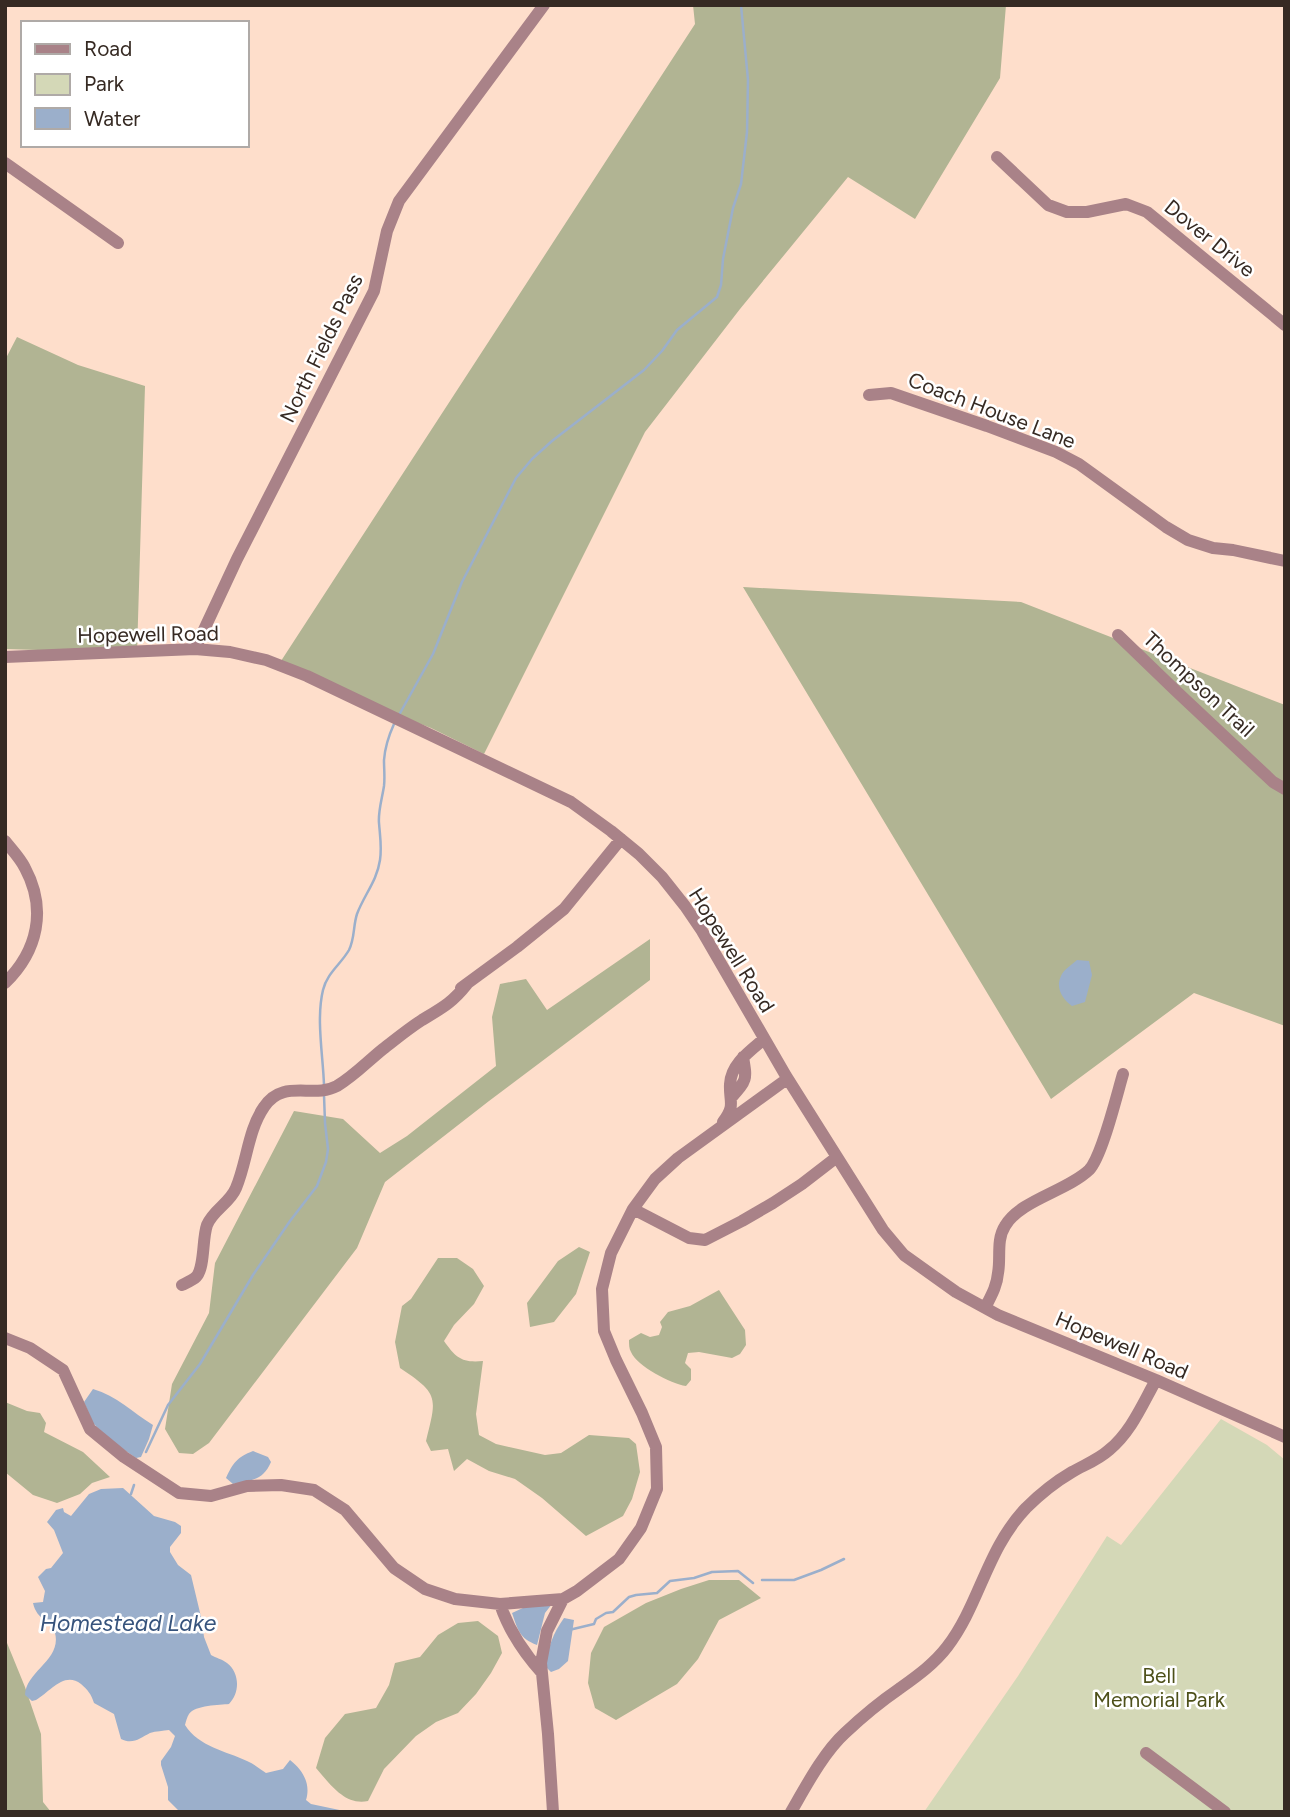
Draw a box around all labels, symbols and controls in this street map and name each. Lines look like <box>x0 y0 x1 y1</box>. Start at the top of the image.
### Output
legend <box>21 21 248 147</box>
text: Road <box>84 36 132 61</box>
text: Park <box>84 71 125 96</box>
text: Water <box>84 106 140 131</box>
street label: Dover Drive <box>1160 194 1260 282</box>
street label: North Fields Pass <box>274 270 368 426</box>
street label: Coach House Lane <box>905 367 1079 453</box>
street label: Hopewell Road <box>77 620 219 648</box>
street label: Thompson Trail <box>1138 626 1260 742</box>
street label: Hopewell Road <box>684 883 780 1017</box>
street label: Hopewell Road <box>1052 1306 1192 1384</box>
water label: Homestead Lake <box>40 1609 217 1637</box>
park label: Bell Memorial Park <box>1093 1663 1226 1712</box>

